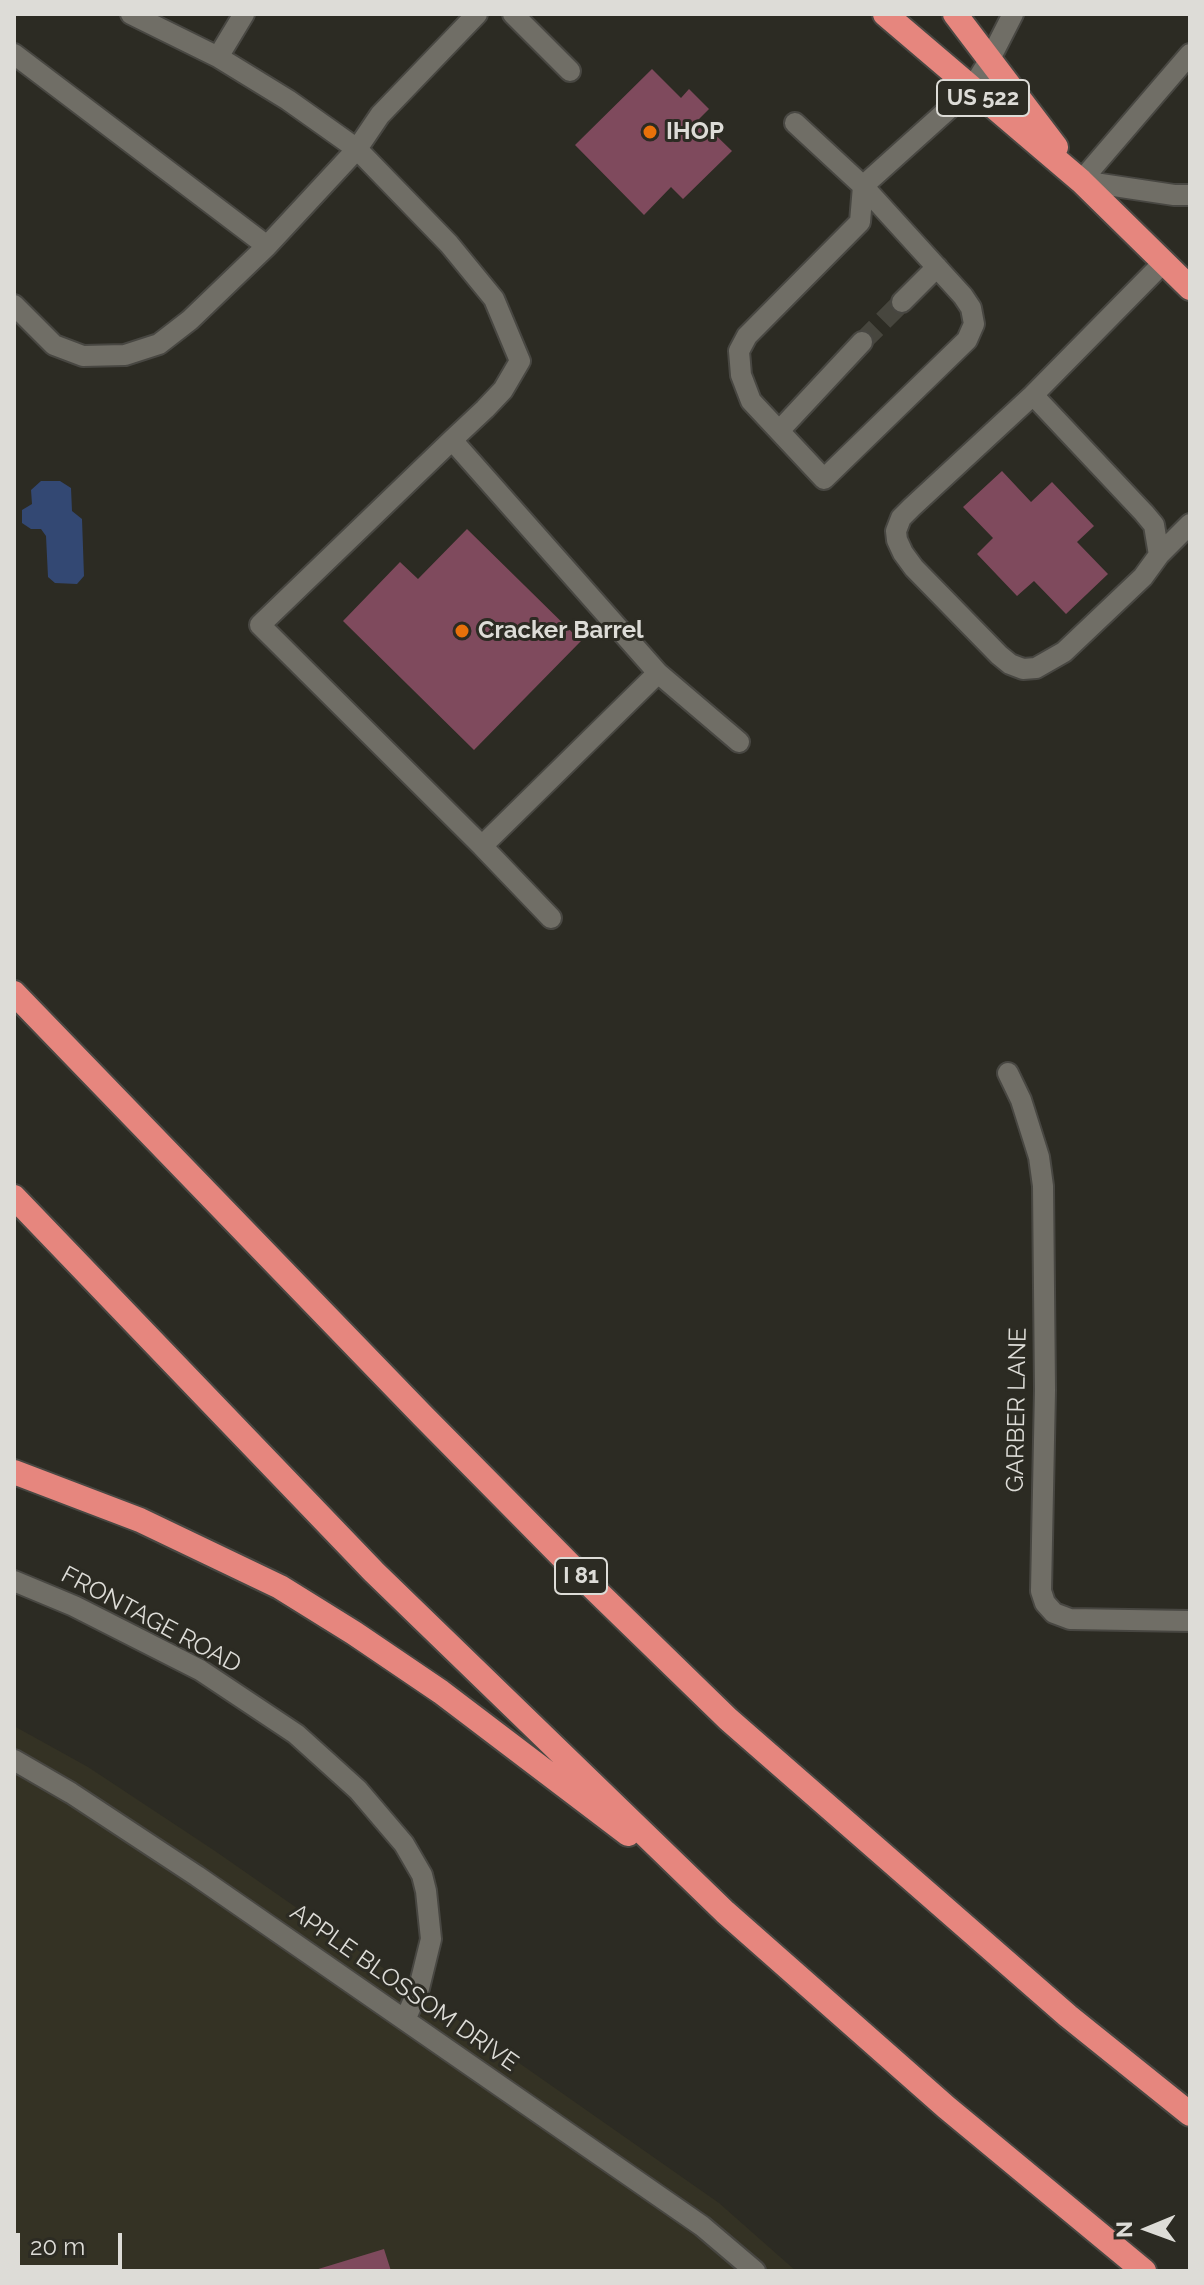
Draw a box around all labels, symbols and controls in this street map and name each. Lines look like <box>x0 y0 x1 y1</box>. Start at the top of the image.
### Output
road number: US 522 <box>937 80 1029 116</box>
place label: IHOP <box>666 118 724 146</box>
marker: IHOP <box>641 123 659 141</box>
place label: Cracker Barrel <box>478 617 644 645</box>
marker: Cracker Barrel <box>453 622 471 640</box>
street label: GARBER LANE <box>1001 1327 1033 1493</box>
road number: I 81 <box>555 1558 607 1594</box>
street label: FRONTAGE ROAD <box>56 1560 246 1680</box>
street label: APPLE BLOSSOM DRIVE <box>284 1898 524 2078</box>
north arrow <box>1108 2189 1188 2269</box>
scale bar <box>20 2217 126 2267</box>
text: N <box>1111 2221 1137 2238</box>
text: 20 m <box>30 2232 85 2261</box>

